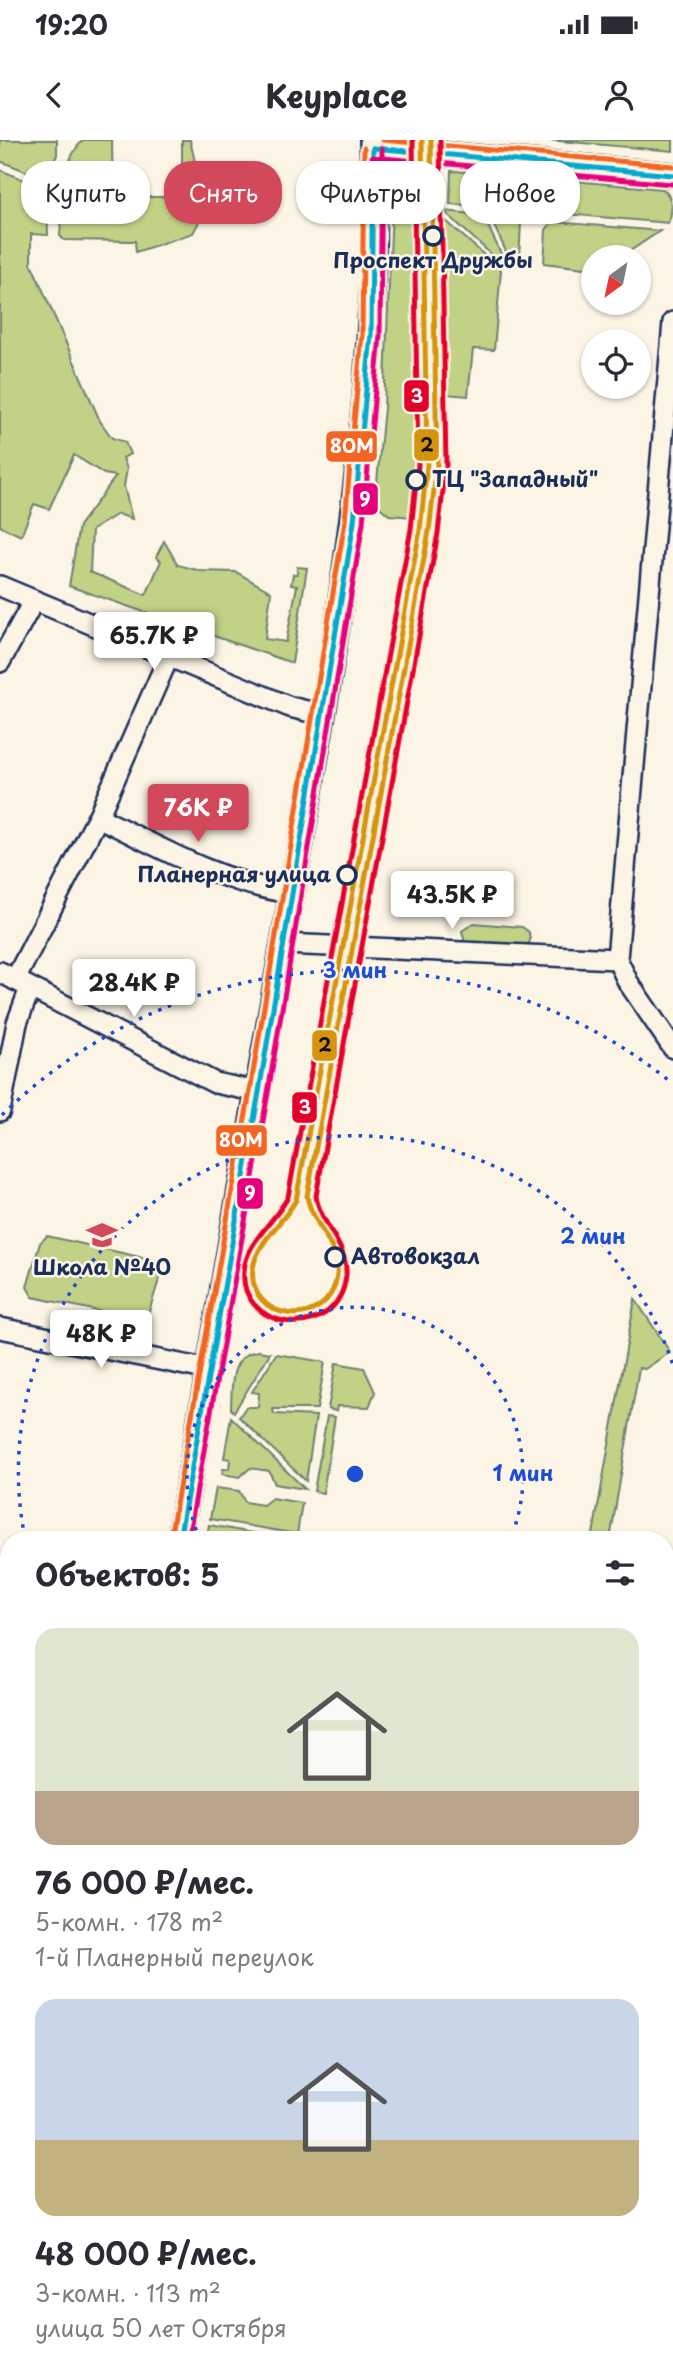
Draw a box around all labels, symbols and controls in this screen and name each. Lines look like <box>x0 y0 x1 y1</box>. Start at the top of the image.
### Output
text: 19:20 <box>35 5 108 44</box>
text: Keyplace <box>265 71 408 119</box>
icon: back <box>35 76 73 114</box>
icon: person <box>600 76 638 114</box>
chip: Купить <box>21 161 150 224</box>
chip: Снять <box>164 161 282 224</box>
chip: Фильтры <box>296 161 446 224</box>
chip: Новое <box>460 161 580 224</box>
marker: Проспект Дружбы <box>423 226 443 246</box>
place label: Проспект Дружбы <box>333 243 533 275</box>
north arrow <box>581 245 651 315</box>
map controls <box>581 245 651 399</box>
button: locate <box>581 329 651 399</box>
line badge: 3 <box>403 379 430 413</box>
text: 3 <box>411 381 423 409</box>
line badge: 2 <box>413 428 440 462</box>
line badge: 80М <box>325 430 378 463</box>
text: 2 <box>420 430 434 458</box>
text: 80М <box>330 431 374 459</box>
place label: ТЦ "Западный" <box>432 462 598 494</box>
marker: ТЦ "Западный" <box>406 470 426 490</box>
line badge: 9 <box>352 482 379 516</box>
text: 9 <box>359 484 371 512</box>
pin: 65.7K ₽ <box>89 612 219 672</box>
text: 65.7K ₽ <box>110 617 198 652</box>
pin: 76K ₽ <box>149 784 247 844</box>
text: 76K ₽ <box>164 789 232 824</box>
place label: Планерная улица <box>138 857 331 889</box>
marker: Планерная улица <box>337 865 357 885</box>
pin: 43.5K ₽ <box>387 872 517 931</box>
text: 43.5K ₽ <box>407 876 497 911</box>
text: 3 мин <box>323 953 387 985</box>
pin: 28.4K ₽ <box>69 960 199 1019</box>
text: 28.4K ₽ <box>88 964 180 999</box>
line badge: 2 <box>311 1029 338 1062</box>
text: 2 <box>318 1030 332 1058</box>
line badge: 3 <box>291 1091 318 1124</box>
text: 3 <box>299 1092 311 1120</box>
line badge: 80М <box>215 1124 268 1157</box>
text: 80М <box>219 1125 263 1153</box>
line badge: 9 <box>236 1177 264 1210</box>
text: 9 <box>244 1178 256 1206</box>
school or university icon: Школа №40 <box>85 1218 119 1252</box>
text: 2 мин <box>560 1219 626 1251</box>
place label: Автовокзал <box>351 1239 480 1271</box>
marker: Автовокзал <box>325 1247 345 1267</box>
place label: Школа №40 <box>33 1250 171 1282</box>
pin: 48K ₽ <box>52 1310 150 1370</box>
text: 48K ₽ <box>66 1315 136 1350</box>
text: 1 мин <box>493 1456 553 1488</box>
centre of rings <box>343 1462 367 1486</box>
text: Объектов: 5 <box>35 1551 220 1596</box>
icon: filters <box>601 1554 639 1592</box>
icon: home <box>274 1673 400 1799</box>
text: 76 000 ₽/мес. <box>35 1859 254 1904</box>
text: 5-комн. · 178 m² <box>35 1904 223 1939</box>
text: 1-й Планерный переулок <box>35 1939 314 1974</box>
icon: home <box>274 2044 400 2170</box>
text: 48 000 ₽/мес. <box>35 2230 257 2275</box>
text: 3-комн. · 113 m² <box>35 2275 221 2310</box>
text: улица 50 лет Октября <box>35 2310 287 2345</box>

